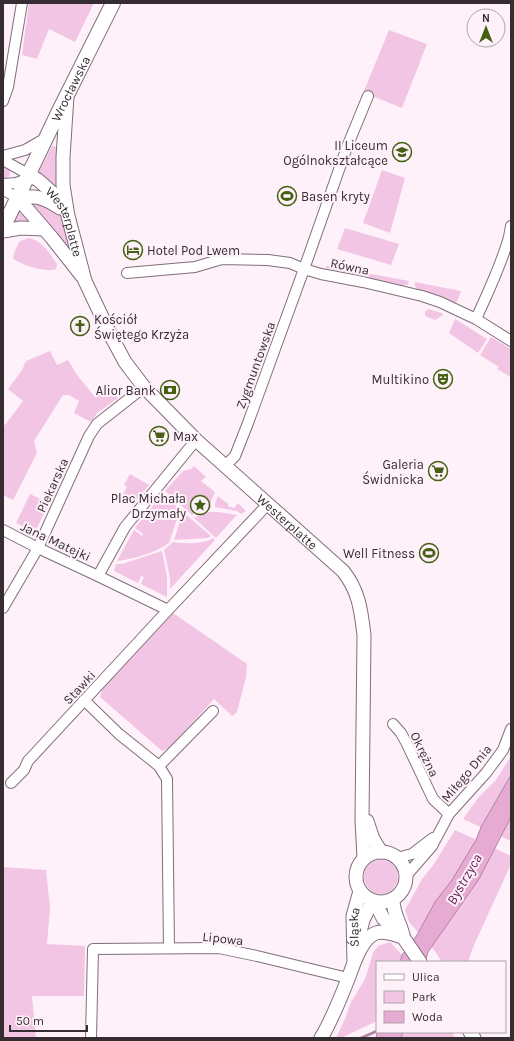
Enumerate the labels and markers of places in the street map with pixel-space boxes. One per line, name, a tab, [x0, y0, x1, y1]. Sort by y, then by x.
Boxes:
place label: II Liceum Ogólnokształcące	[283, 138, 388, 168]
school or university icon: II Liceum Ogólnokształcące	[391, 141, 413, 163]
sports icon: Basen kryty	[276, 185, 298, 207]
place label: Basen kryty	[301, 189, 370, 204]
hotel icon: Hotel Pod Lwem	[122, 239, 144, 261]
place label: Hotel Pod Lwem	[147, 243, 240, 258]
place label: Kościół Świętego Krzyża	[94, 312, 189, 342]
church icon: Kościół Świętego Krzyża	[69, 315, 91, 337]
theatre icon: Multikino	[432, 368, 454, 390]
place label: Multikino	[372, 372, 429, 387]
bank icon: Alior Bank	[159, 379, 181, 401]
place label: Alior Bank	[96, 383, 156, 398]
supermarket icon: Max	[148, 425, 170, 447]
place label: Max	[173, 429, 198, 444]
place label: Galeria Świdnicka	[362, 457, 424, 487]
supermarket icon: Galeria Świdnicka	[427, 460, 449, 482]
place label: Plac Michała Drzymały	[111, 491, 186, 521]
place icon: Plac Michała Drzymały	[189, 494, 211, 516]
sports icon: Well Fitness	[418, 542, 440, 564]
place label: Well Fitness	[343, 546, 415, 561]

